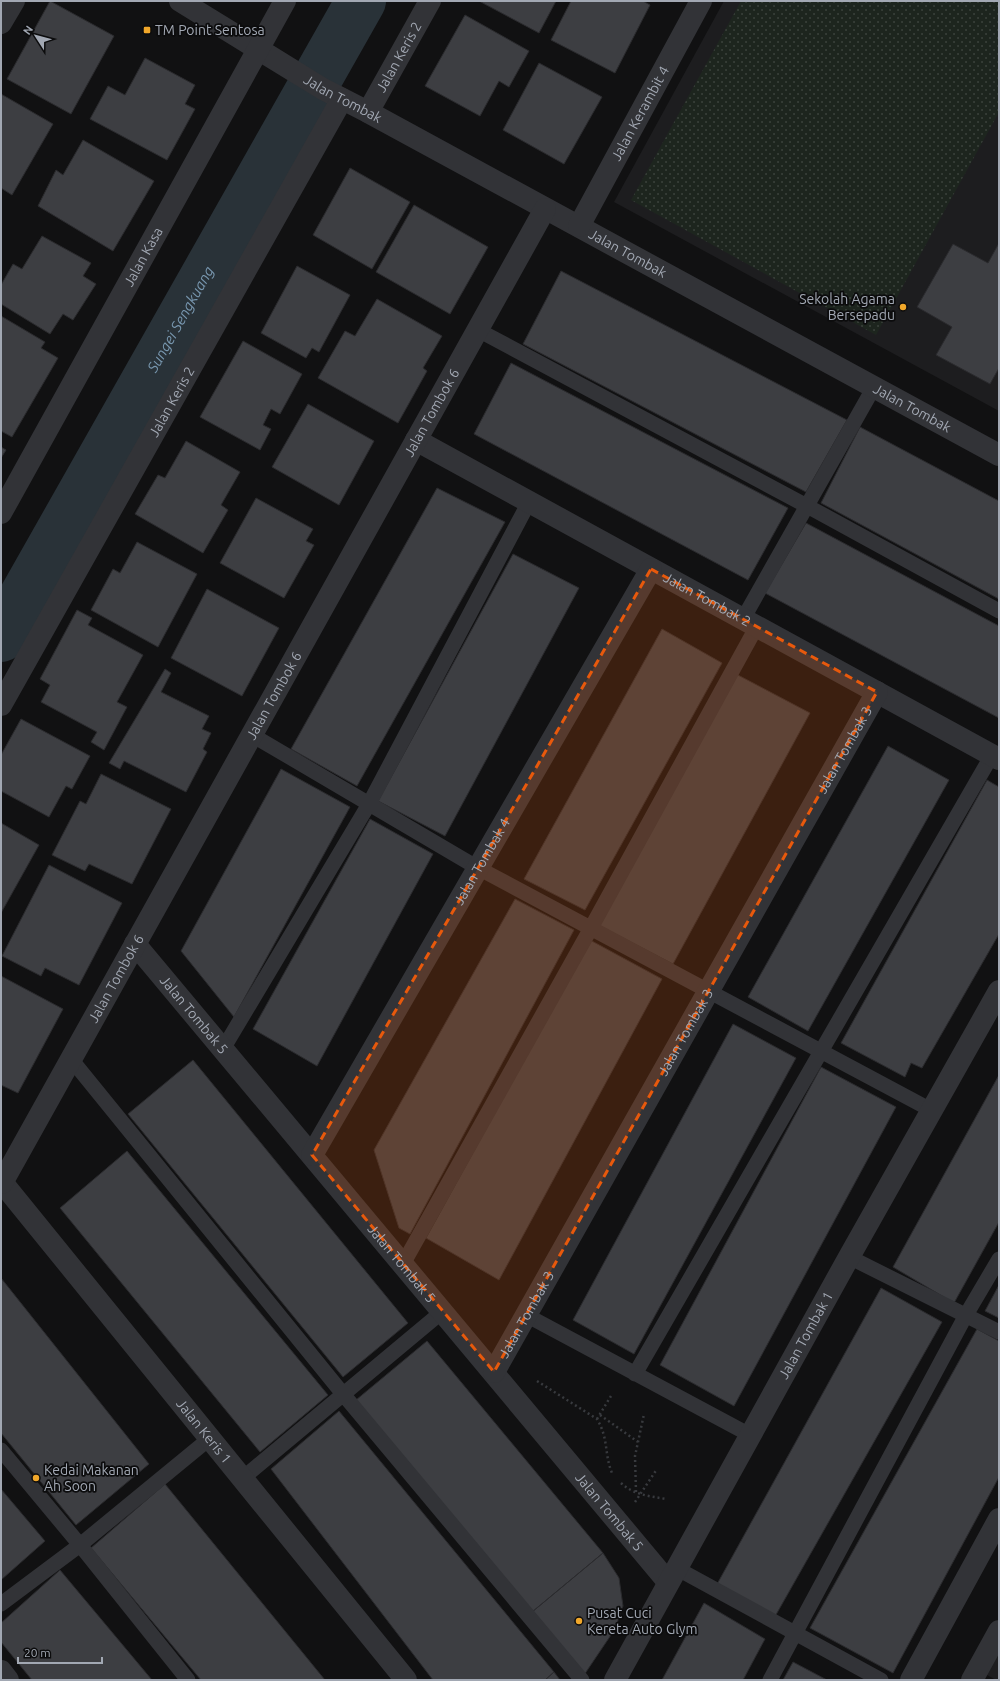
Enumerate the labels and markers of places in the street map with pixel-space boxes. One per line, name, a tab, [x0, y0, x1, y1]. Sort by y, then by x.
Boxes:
place label: TM Point Sentosa	[155, 22, 265, 38]
marker: TM Point Sentosa	[142, 25, 152, 35]
place label: Sekolah Agama Bersepadu	[799, 291, 895, 323]
marker: Sekolah Agama Bersepadu	[898, 302, 908, 312]
place label: Kedai Makanan Ah Soon	[44, 1462, 139, 1494]
marker: Kedai Makanan Ah Soon	[31, 1473, 41, 1483]
place label: Pusat Cuci Kereta Auto Glym	[587, 1605, 698, 1637]
marker: Pusat Cuci Kereta Auto Glym	[574, 1616, 584, 1626]

